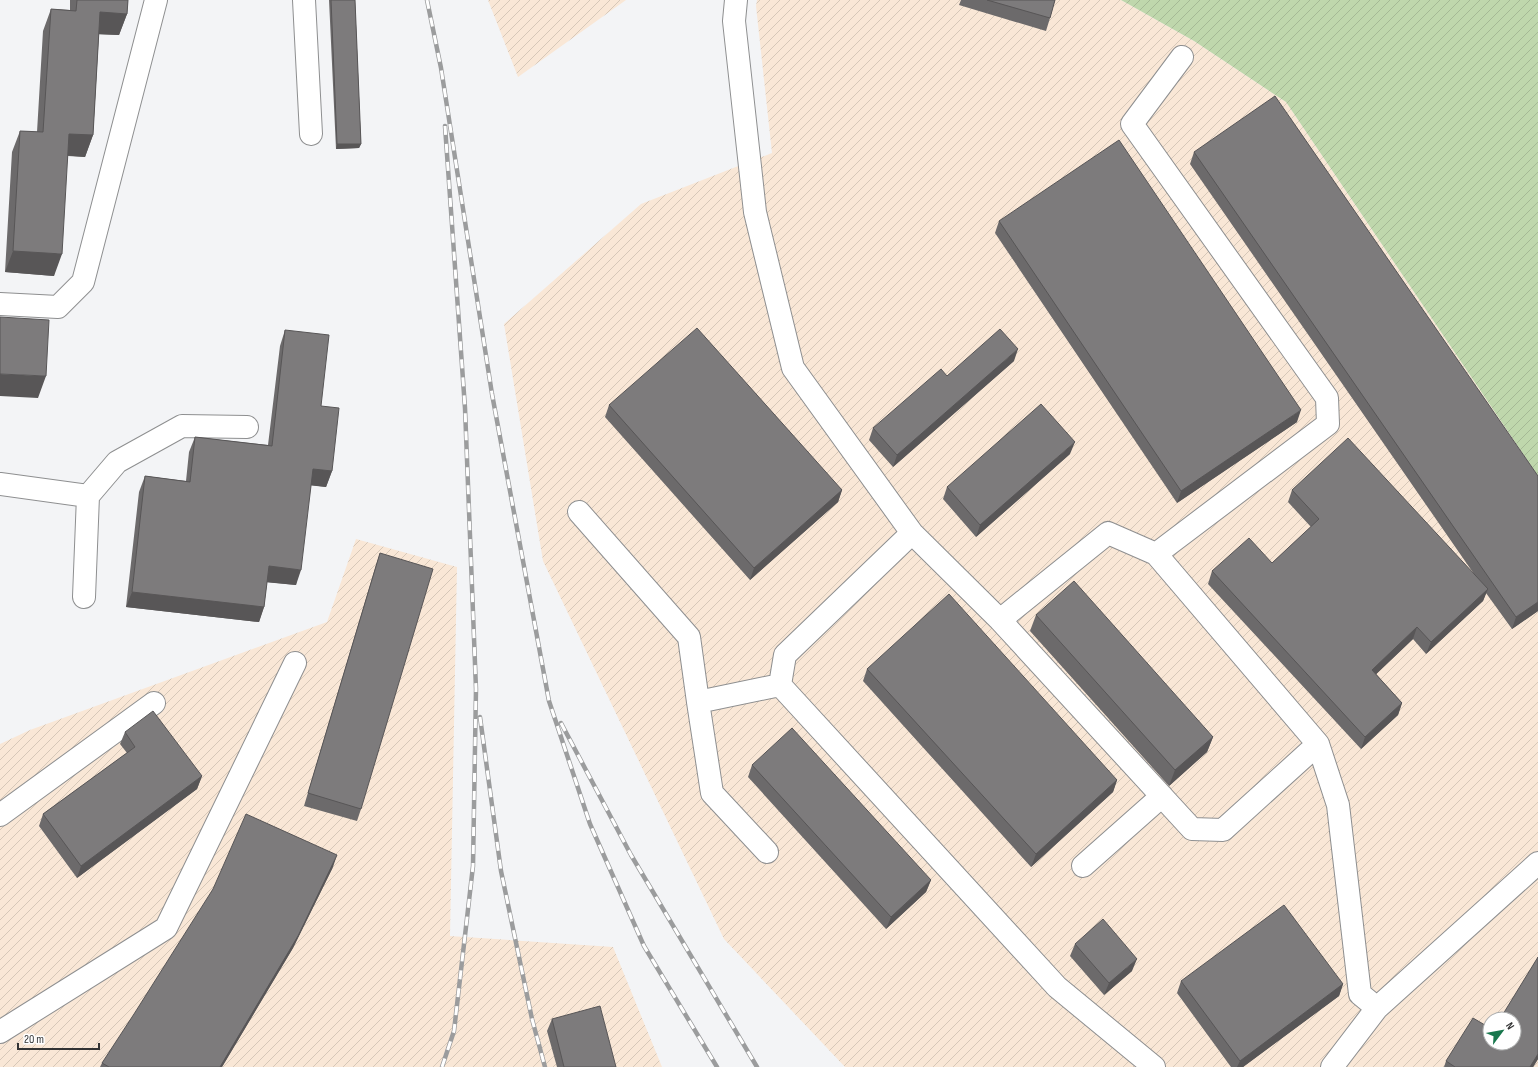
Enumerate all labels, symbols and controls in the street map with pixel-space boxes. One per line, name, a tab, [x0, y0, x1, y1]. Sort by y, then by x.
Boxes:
north arrow	[1482, 1011, 1522, 1051]
text: N	[1503, 1020, 1517, 1032]
scale bar	[18, 1025, 99, 1051]
text: 20 m	[24, 1032, 44, 1047]

